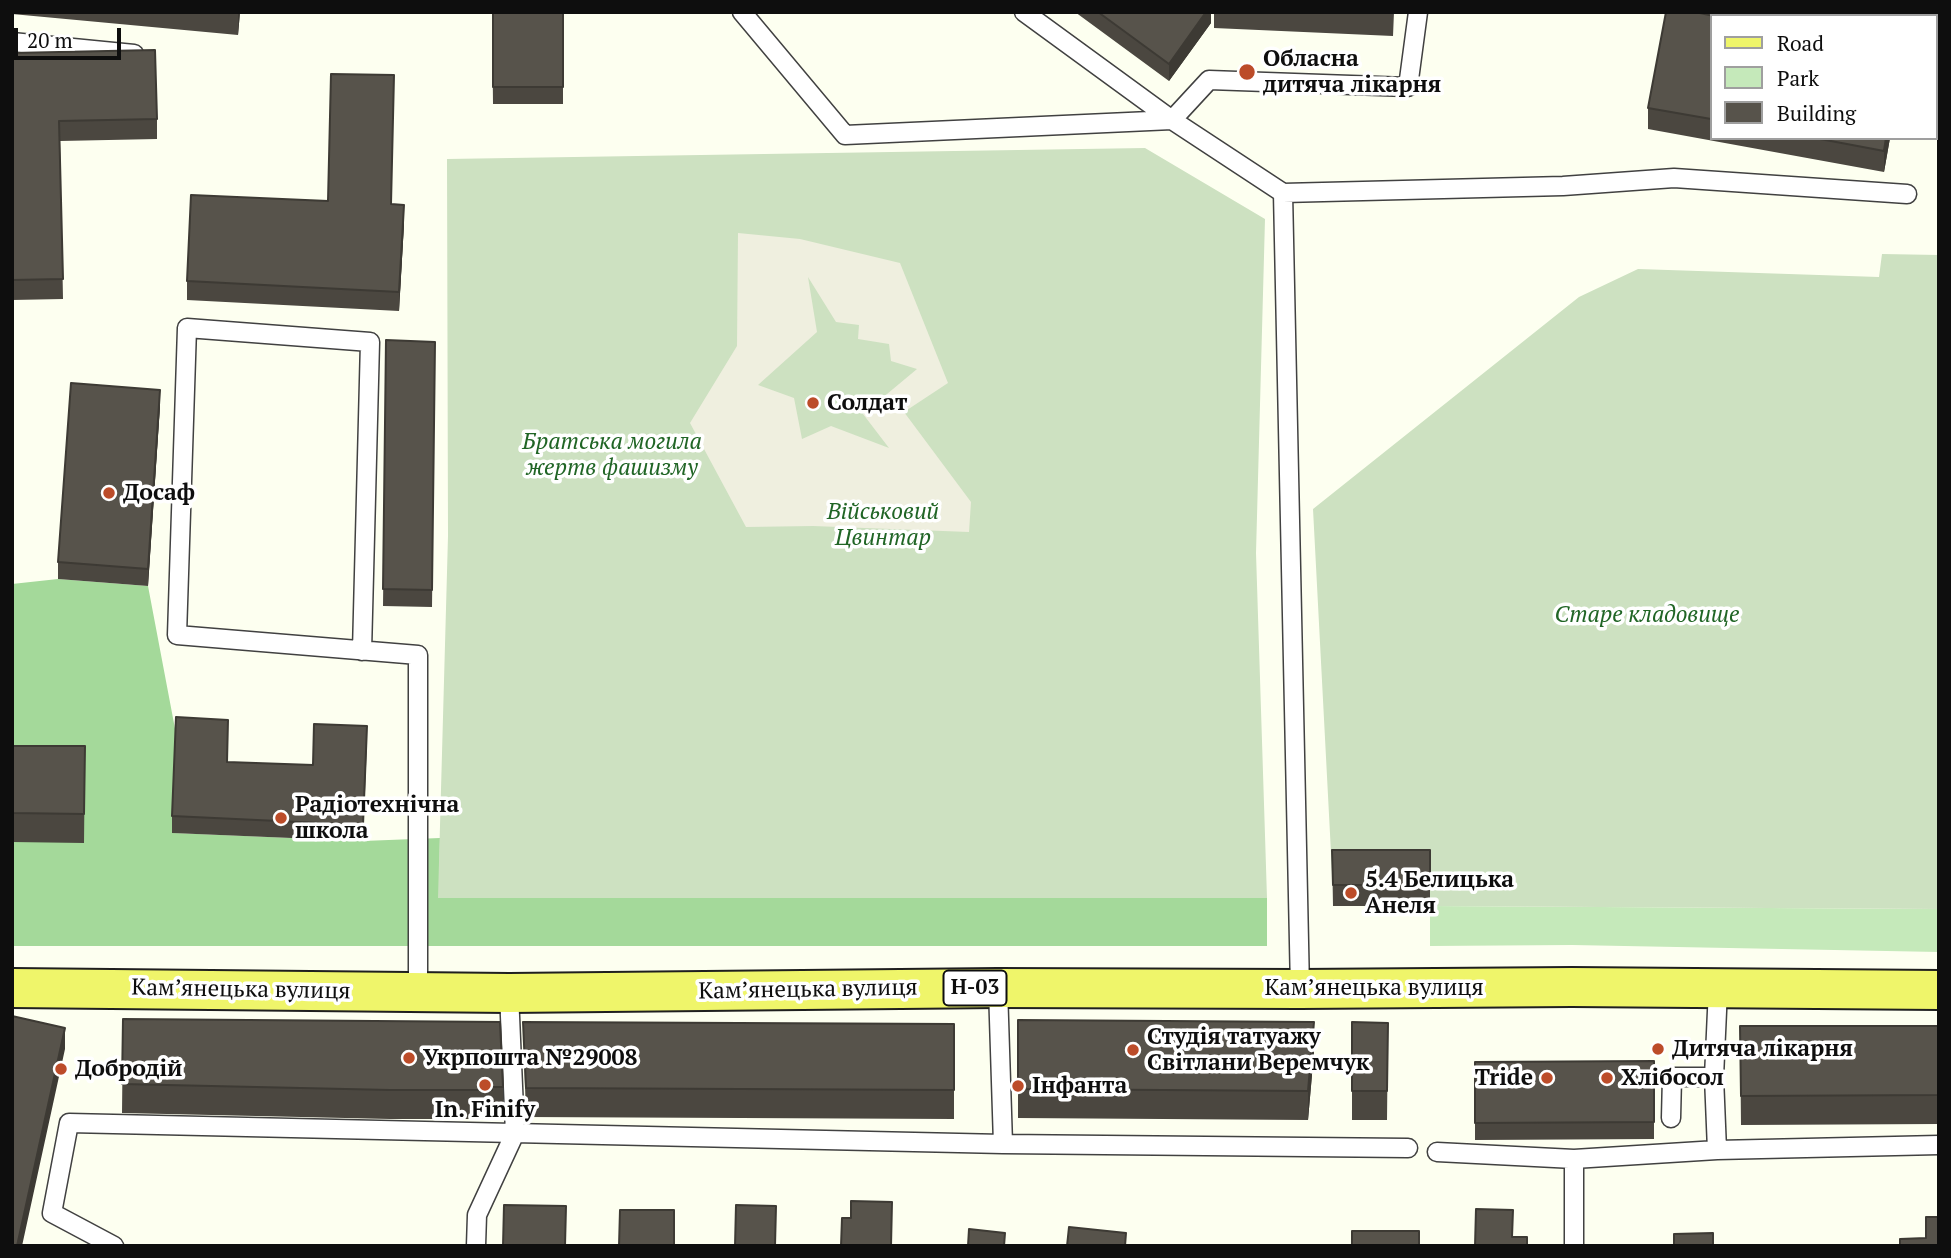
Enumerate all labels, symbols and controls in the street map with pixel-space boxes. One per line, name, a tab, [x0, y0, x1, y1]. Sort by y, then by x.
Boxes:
scale bar	[18, 14, 124, 58]
legend	[1710, 14, 1937, 140]
text: 20 m	[27, 26, 73, 54]
text: Road	[1777, 29, 1824, 57]
place label: Обласна дитяча лікарня	[1263, 45, 1441, 99]
marker: Обласна дитяча лікарня	[1237, 62, 1257, 82]
text: Park	[1777, 64, 1819, 92]
text: Building	[1777, 99, 1856, 127]
place label: Солдат	[827, 389, 907, 417]
marker: Солдат	[805, 395, 821, 411]
park label: Братська могила жертв фашизму	[522, 428, 702, 482]
place label: Досаф	[123, 479, 195, 507]
marker: Досаф	[101, 485, 117, 501]
park label: Військовий Цвинтар	[827, 498, 939, 552]
park label: Старе кладовище	[1555, 601, 1739, 629]
place label: Радіотехнічна школа	[295, 791, 459, 845]
marker: Радіотехнічна школа	[273, 810, 289, 826]
place label: 5.4 Белицька Анеля	[1365, 866, 1514, 920]
marker: 5.4 Белицька Анеля	[1343, 885, 1359, 901]
road number: Н-03	[944, 970, 1006, 1006]
street label: Камʼянецька вулиця	[131, 974, 351, 1006]
street label: Камʼянецька вулиця	[698, 974, 918, 1006]
street label: Камʼянецька вулиця	[1264, 974, 1484, 1002]
place label: Студія татуажу Світлани Веремчук	[1147, 1023, 1370, 1077]
place label: Дитяча лікарня	[1672, 1035, 1853, 1063]
marker: Дитяча лікарня	[1650, 1041, 1666, 1057]
marker: Студія татуажу Світлани Веремчук	[1125, 1042, 1141, 1058]
place label: Укрпошта №29008	[423, 1044, 637, 1072]
marker: Укрпошта №29008	[401, 1050, 417, 1066]
place label: Добродій	[75, 1055, 182, 1083]
marker: Добродій	[53, 1061, 69, 1077]
place label: Tride	[1475, 1064, 1533, 1092]
place label: Хлібосол	[1621, 1064, 1724, 1092]
marker: Tride	[1539, 1070, 1555, 1086]
marker: Хлібосол	[1599, 1070, 1615, 1086]
place label: Інфанта	[1032, 1072, 1127, 1100]
marker: In. Finify	[477, 1077, 493, 1093]
marker: Інфанта	[1010, 1078, 1026, 1094]
place label: In. Finify	[435, 1096, 535, 1124]

